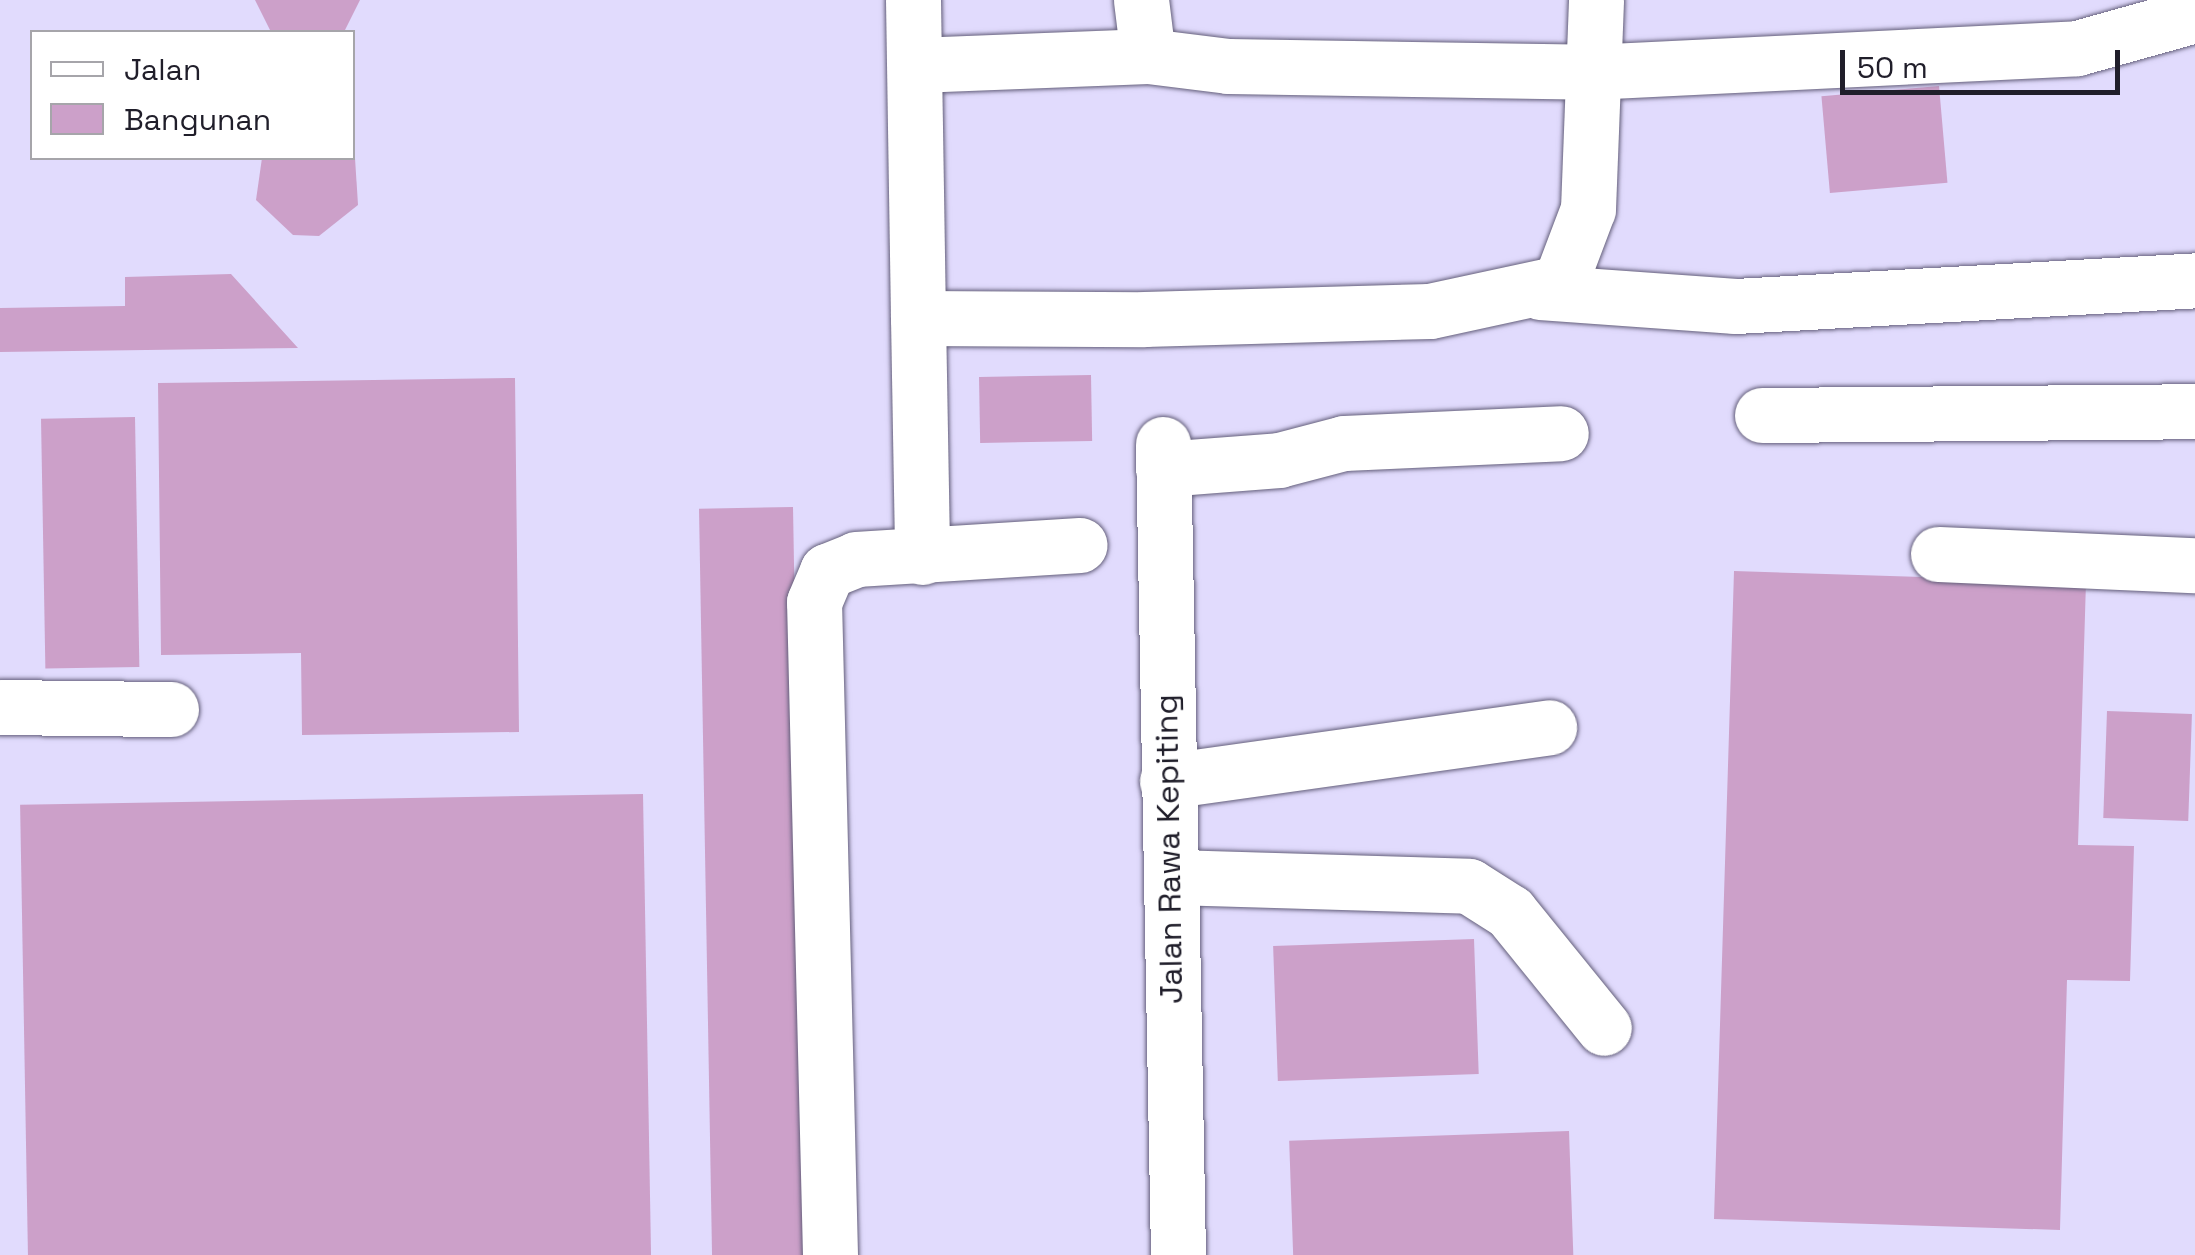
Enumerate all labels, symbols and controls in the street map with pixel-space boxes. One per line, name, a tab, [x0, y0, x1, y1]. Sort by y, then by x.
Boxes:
legend	[30, 30, 355, 160]
scale bar	[1845, 30, 2125, 92]
text: 50 m	[1857, 48, 1928, 87]
text: Jalan	[124, 50, 201, 89]
text: Bangunan	[124, 100, 271, 139]
street label: Jalan Rawa Kepiting	[1147, 694, 1191, 1004]

